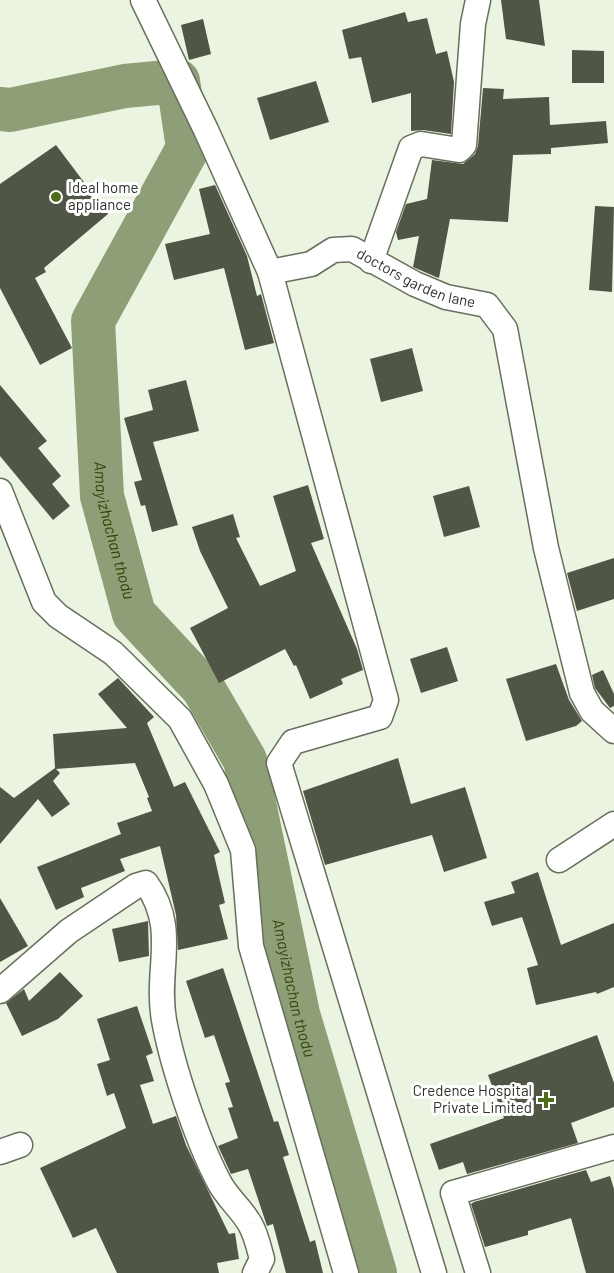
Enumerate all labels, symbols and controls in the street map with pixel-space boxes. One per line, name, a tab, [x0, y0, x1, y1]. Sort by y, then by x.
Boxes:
place label: Ideal home appliance	[68, 178, 139, 213]
marker: Ideal home appliance	[49, 190, 63, 204]
street label: doctors garden lane	[354, 243, 477, 311]
water label: Amayizhachan thodu	[91, 461, 140, 601]
water label: Amayizhachan thodu	[269, 917, 320, 1059]
place label: Credence Hospital Private Limited	[413, 1081, 532, 1116]
marker: Credence Hospital Private Limited	[537, 1091, 555, 1109]

